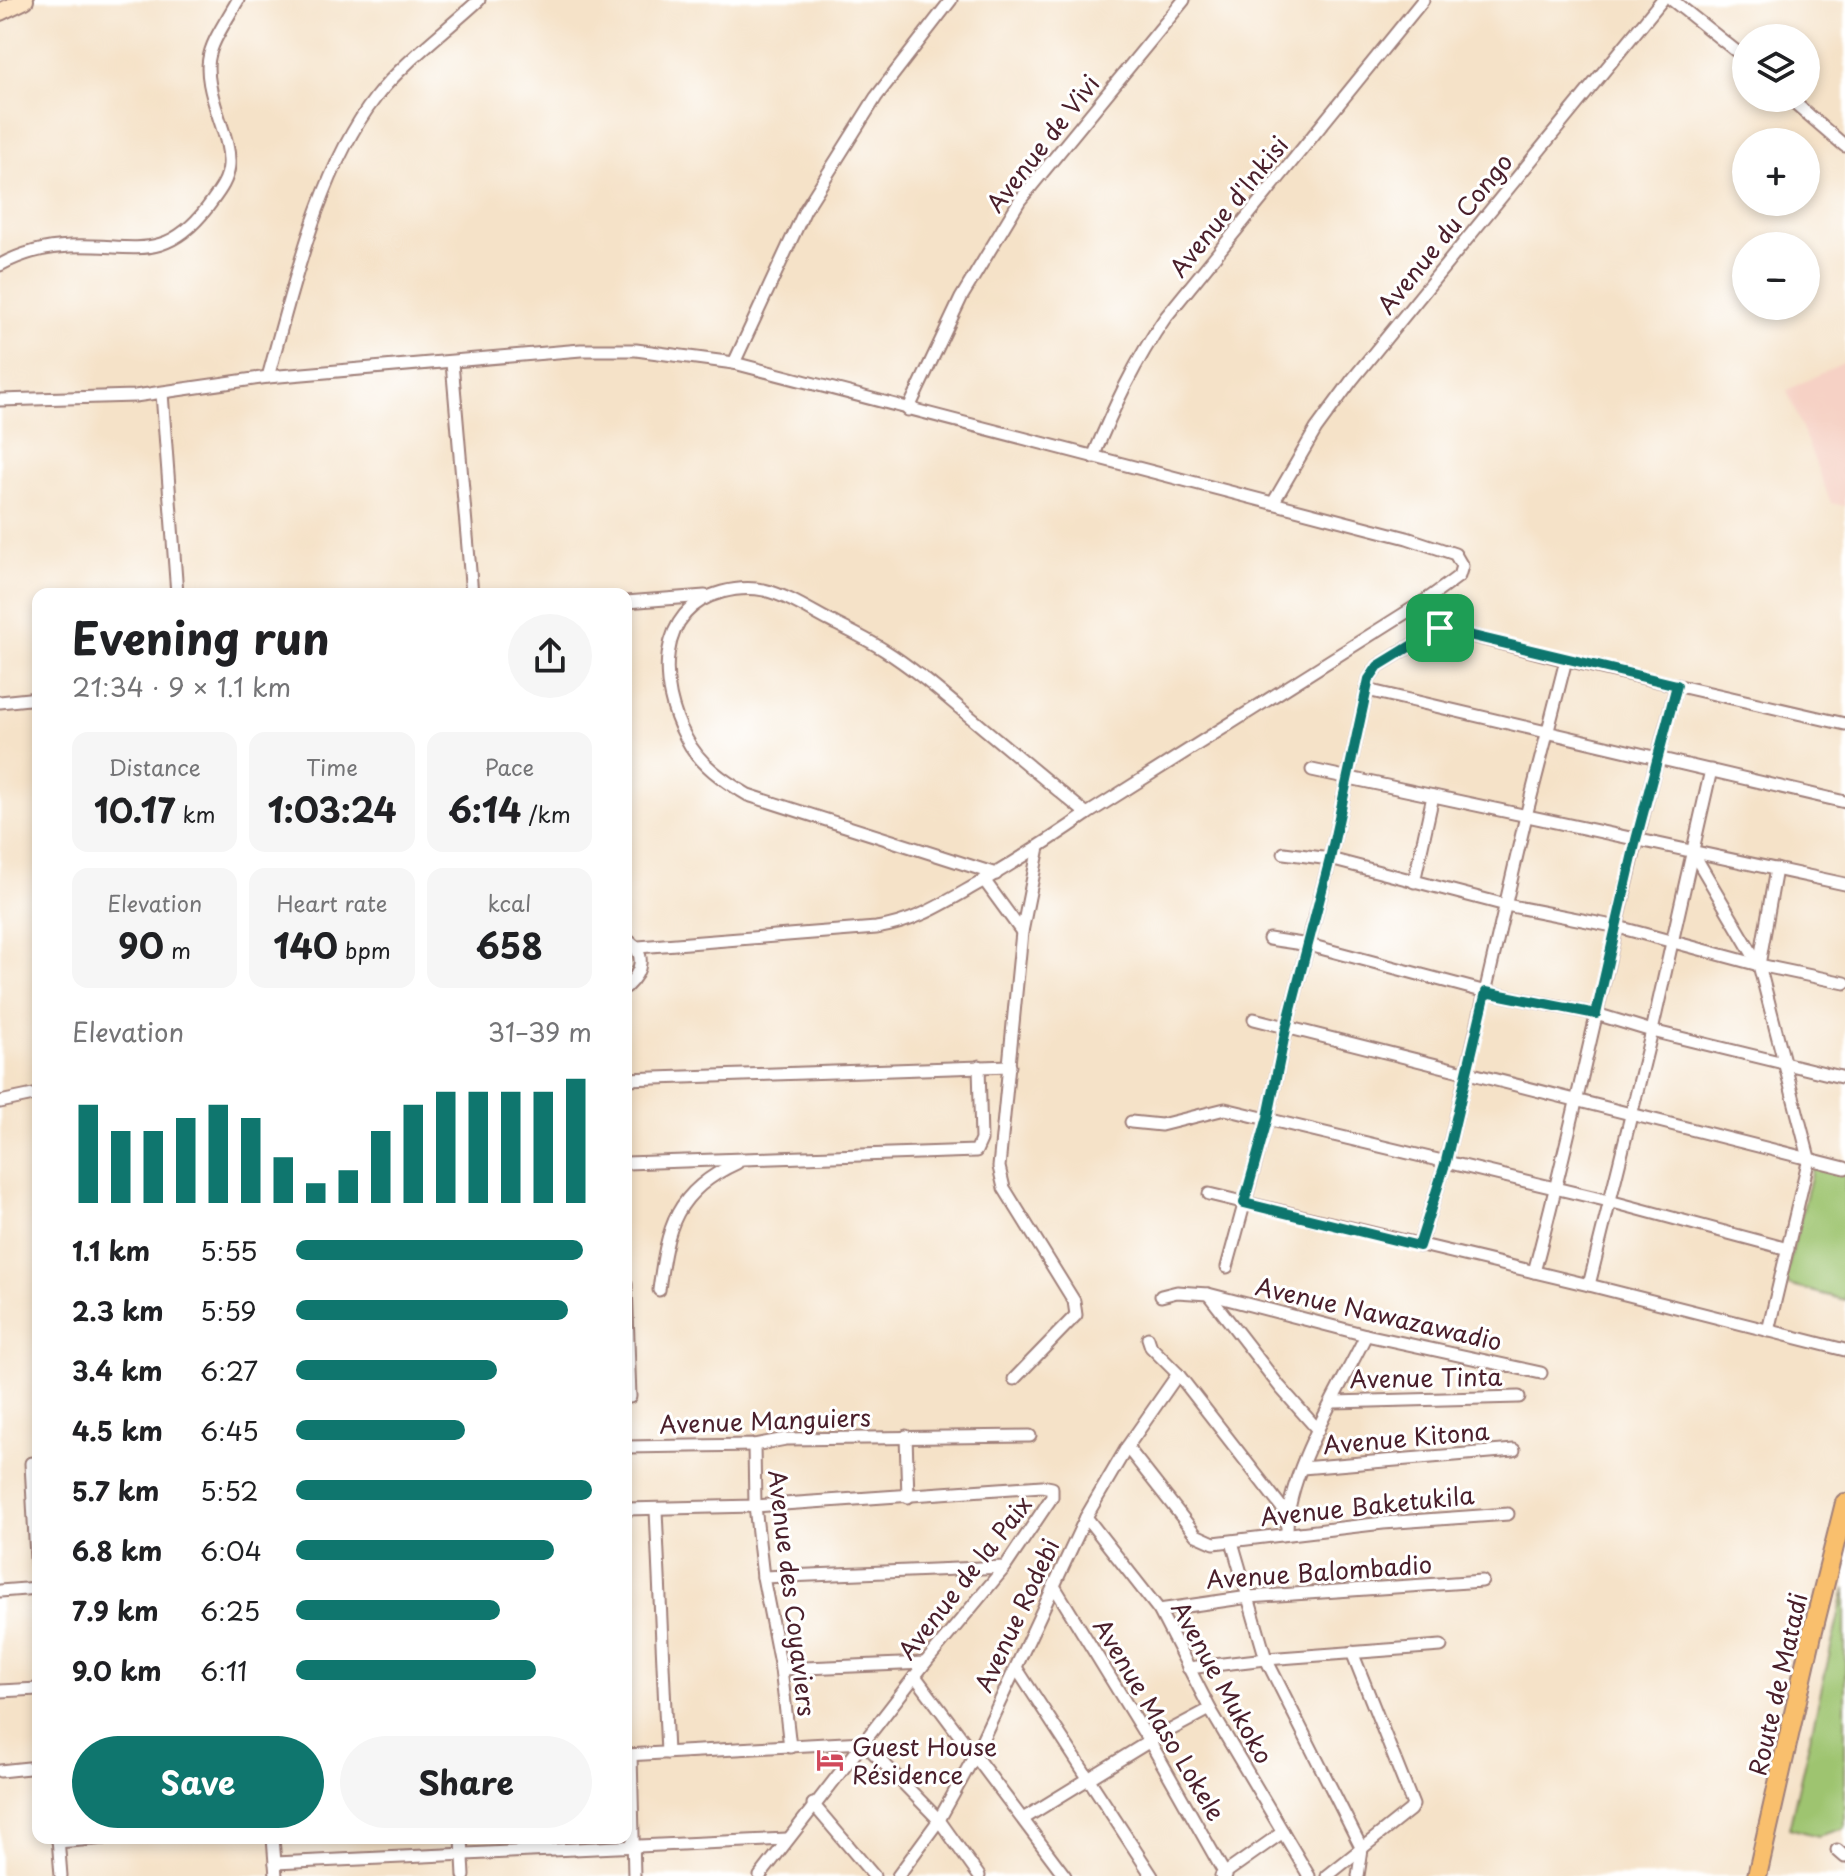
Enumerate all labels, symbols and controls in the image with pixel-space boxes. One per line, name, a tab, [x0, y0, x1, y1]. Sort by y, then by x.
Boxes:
map controls	[1732, 24, 1820, 320]
button: layers	[1732, 24, 1820, 112]
street label: Avenue de Vivi	[977, 67, 1107, 219]
street label: Avenue d'Inkisi	[1160, 128, 1296, 284]
button: +	[1732, 128, 1820, 216]
street label: Avenue du Congo	[1368, 145, 1520, 321]
button: −	[1732, 232, 1820, 320]
pin	[1406, 594, 1474, 662]
text: Evening run	[72, 604, 330, 670]
icon: arrive	[1418, 606, 1462, 650]
button: share	[508, 614, 592, 698]
text: 21:34 · 9 × 1.1 km	[72, 667, 291, 706]
text: Distance	[109, 750, 201, 783]
text: Time	[306, 750, 358, 783]
text: Pace	[484, 750, 534, 783]
text: 10.17	[94, 783, 175, 835]
text: 1:03:24	[267, 783, 397, 835]
text: 6:14	[448, 783, 521, 835]
text: km	[175, 797, 216, 830]
text: /km	[521, 797, 571, 830]
text: Elevation	[107, 886, 202, 919]
text: Heart rate	[276, 886, 388, 919]
text: kcal	[487, 886, 531, 919]
text: 90	[118, 919, 164, 971]
text: 140	[273, 919, 338, 971]
text: 658	[476, 919, 543, 971]
text: m	[164, 933, 191, 966]
text: bpm	[338, 933, 391, 966]
text: Elevation	[72, 1012, 184, 1051]
text: 31–39 m	[488, 1012, 592, 1051]
text: 1.1 km	[72, 1231, 150, 1270]
text: 5:55	[200, 1231, 258, 1270]
street label: Avenue Nawazawadio	[1252, 1267, 1506, 1359]
text: 2.3 km	[72, 1291, 164, 1330]
text: 5:59	[200, 1291, 257, 1330]
text: 3.4 km	[72, 1351, 163, 1390]
text: 6:27	[200, 1351, 258, 1390]
street label: Avenue Tinta	[1349, 1358, 1503, 1396]
street label: Avenue Manguiers	[659, 1398, 871, 1442]
text: 4.5 km	[72, 1411, 163, 1450]
text: 6:45	[200, 1411, 259, 1450]
street label: Avenue Kitona	[1321, 1412, 1491, 1462]
street label: Avenue des Coyaviers	[760, 1468, 826, 1718]
text: 5.7 km	[72, 1471, 159, 1510]
text: 5:52	[200, 1471, 258, 1510]
street label: Avenue Baketukila	[1258, 1476, 1476, 1534]
street label: Avenue de la Paix	[888, 1487, 1040, 1667]
text: 6.8 km	[72, 1531, 162, 1570]
text: 6:04	[200, 1531, 262, 1570]
street label: Avenue Rodebi	[965, 1532, 1067, 1698]
street label: Avenue Balombadio	[1205, 1545, 1433, 1597]
street label: Route de Matadi	[1738, 1589, 1816, 1779]
text: 7.9 km	[72, 1591, 159, 1630]
text: 6:25	[200, 1591, 260, 1630]
street label: Avenue Mukoko	[1163, 1594, 1283, 1770]
street label: Avenue Maso Lokele	[1085, 1611, 1235, 1827]
text: 9.0 km	[72, 1651, 161, 1690]
text: 6:11	[200, 1651, 247, 1690]
place label: Guest House Résidence	[852, 1728, 997, 1792]
button: Save	[72, 1736, 324, 1828]
button: Share	[340, 1736, 592, 1828]
hotel icon: Guest House Résidence	[815, 1745, 845, 1775]

